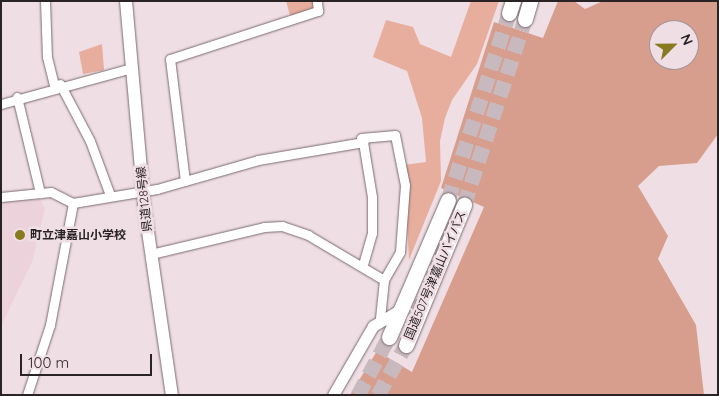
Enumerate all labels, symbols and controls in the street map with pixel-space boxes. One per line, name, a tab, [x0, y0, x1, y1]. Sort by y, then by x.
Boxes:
north arrow	[649, 20, 699, 70]
text: N	[677, 31, 697, 48]
street label: 県道128号線	[133, 166, 155, 232]
street label: 国道507号津嘉山バイパス	[401, 208, 469, 342]
place label: 町立津嘉山小学校	[30, 228, 126, 242]
marker: 町立津嘉山小学校	[14, 229, 26, 241]
scale bar	[22, 344, 155, 376]
text: 100 m	[28, 353, 69, 372]

